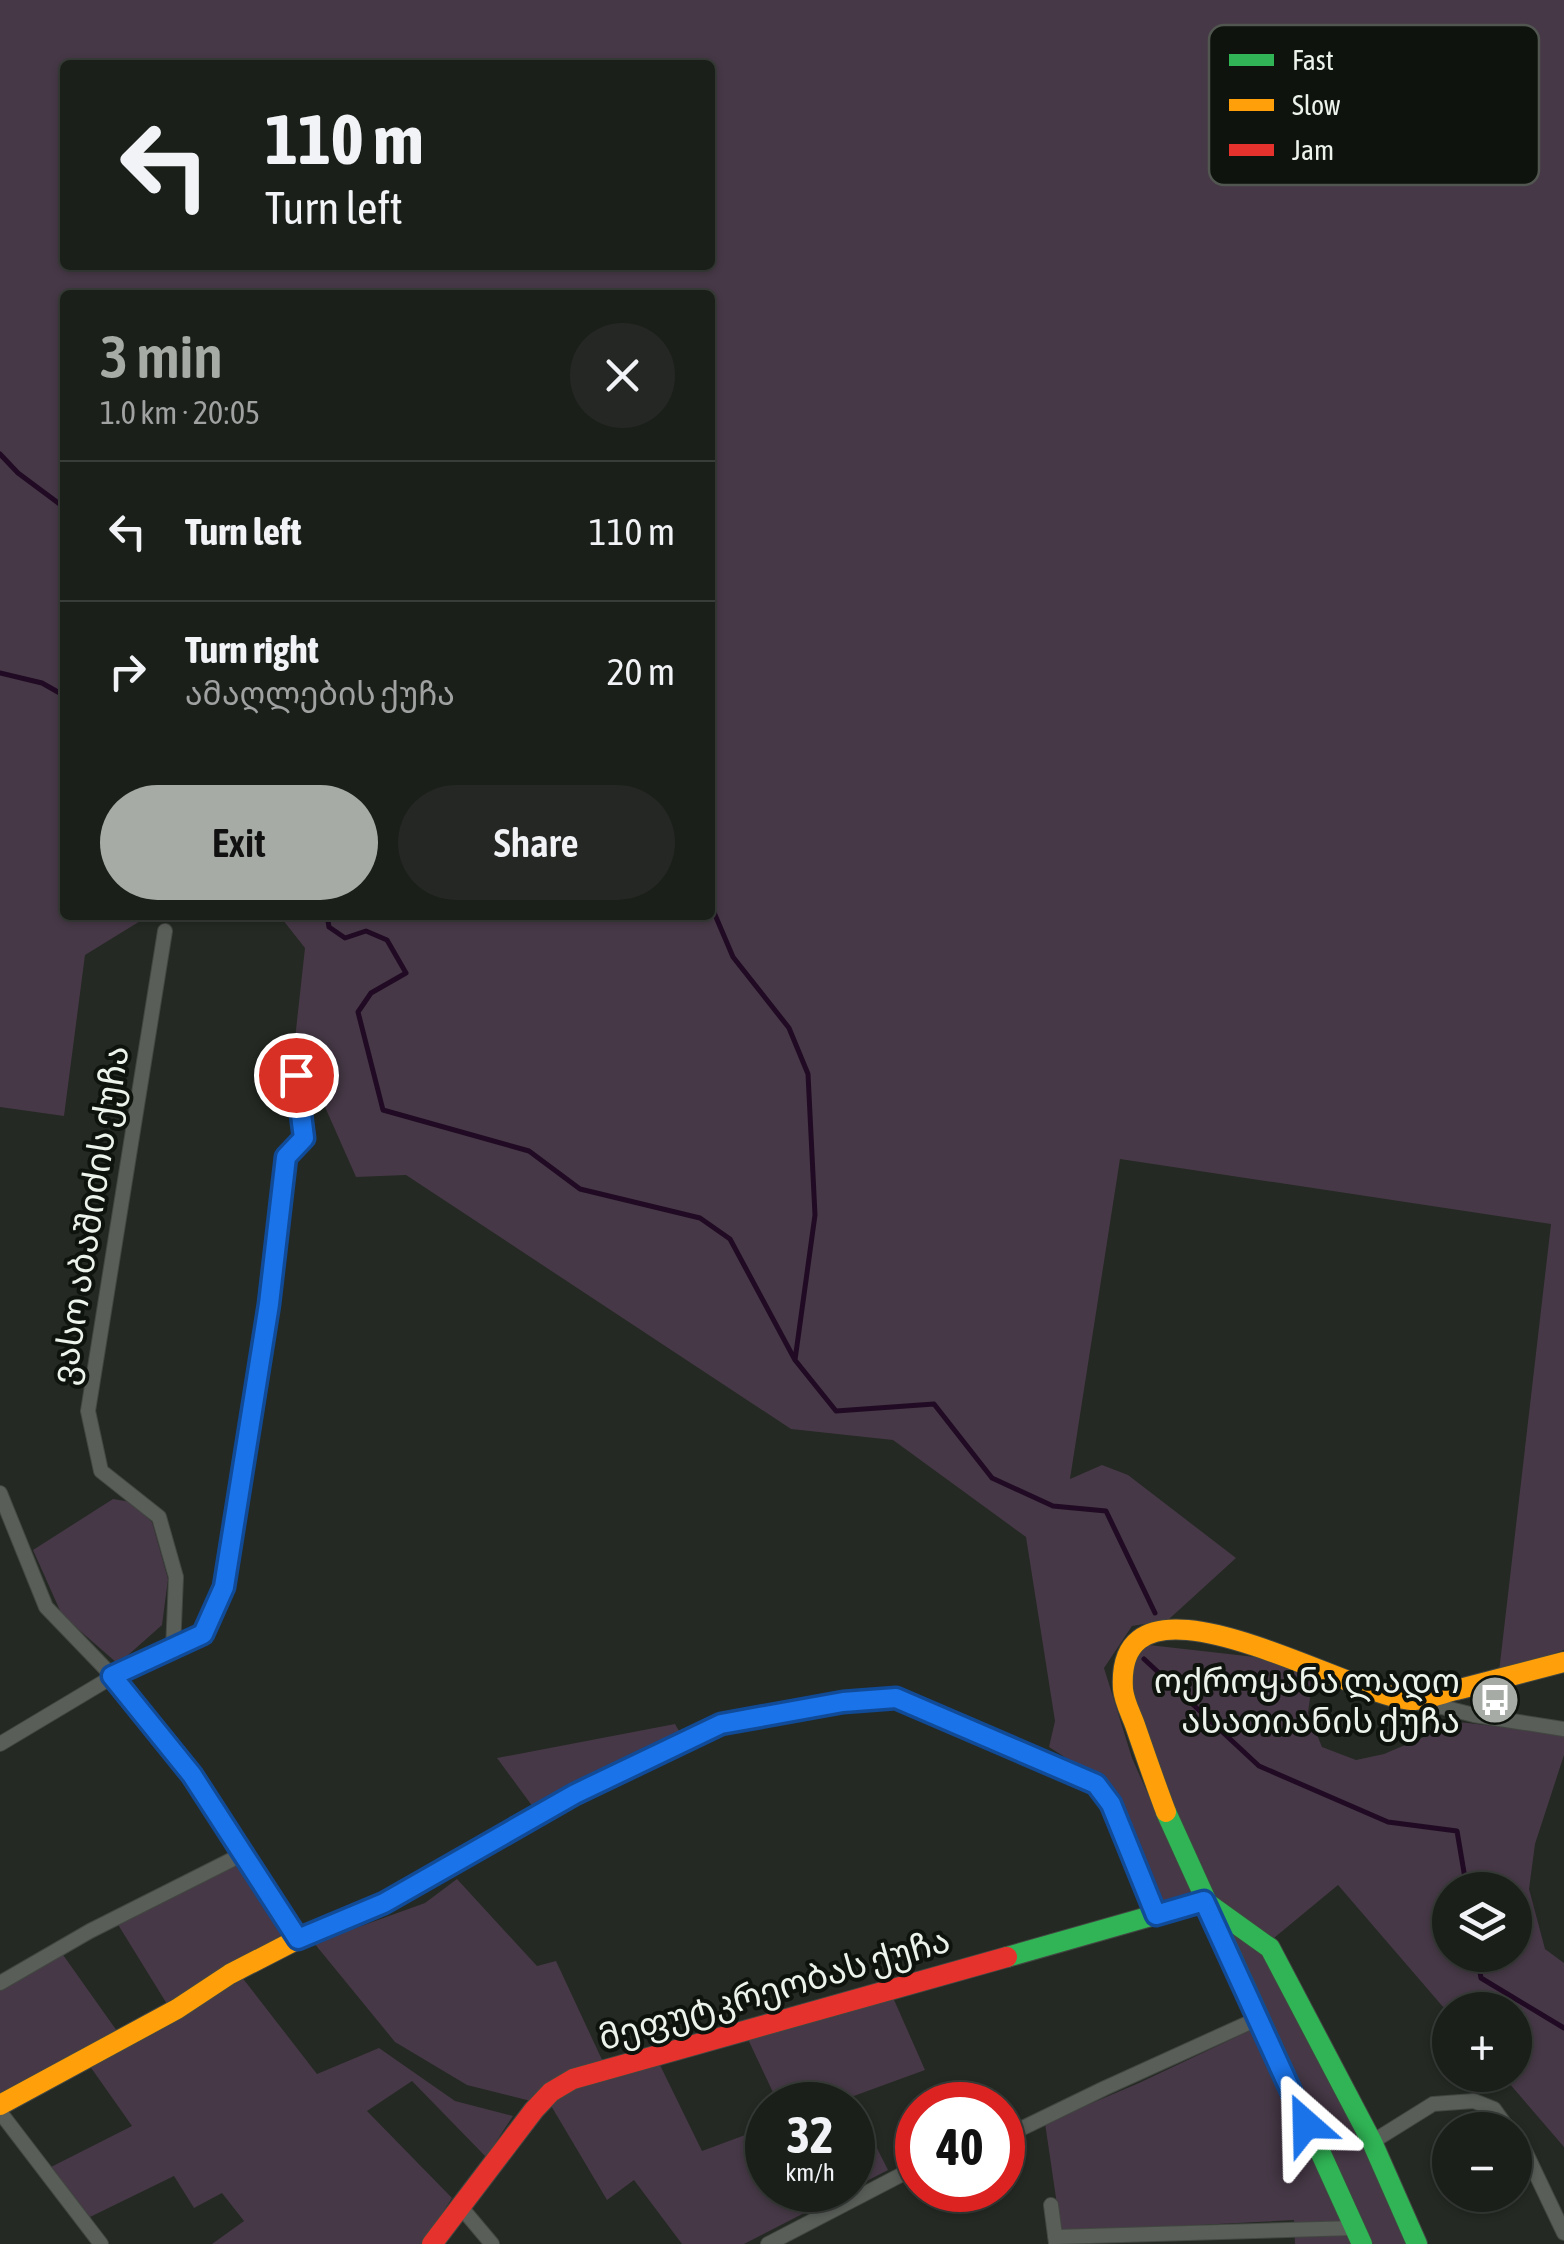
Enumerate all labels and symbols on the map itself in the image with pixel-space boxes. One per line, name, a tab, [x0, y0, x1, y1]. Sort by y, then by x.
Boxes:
legend	[1209, 25, 1539, 185]
text: Fast	[1292, 44, 1334, 76]
text: Slow	[1292, 89, 1341, 121]
text: Jam	[1292, 134, 1334, 166]
pin	[254, 1033, 339, 1118]
street label: ვასო აბაშიძის ქუჩა	[42, 1043, 138, 1388]
place label: ოქროყანა ლადო ასათიანის ქუჩა	[1154, 1660, 1460, 1742]
bus stop icon: ოქროყანა ლადო ასათიანის ქუჩა	[1469, 1674, 1521, 1726]
street label: მეფუტკრეობას ქუჩა	[594, 1919, 955, 2059]
position arrow	[1254, 2072, 1358, 2176]
speed limit sign: 40	[895, 2082, 1025, 2212]

